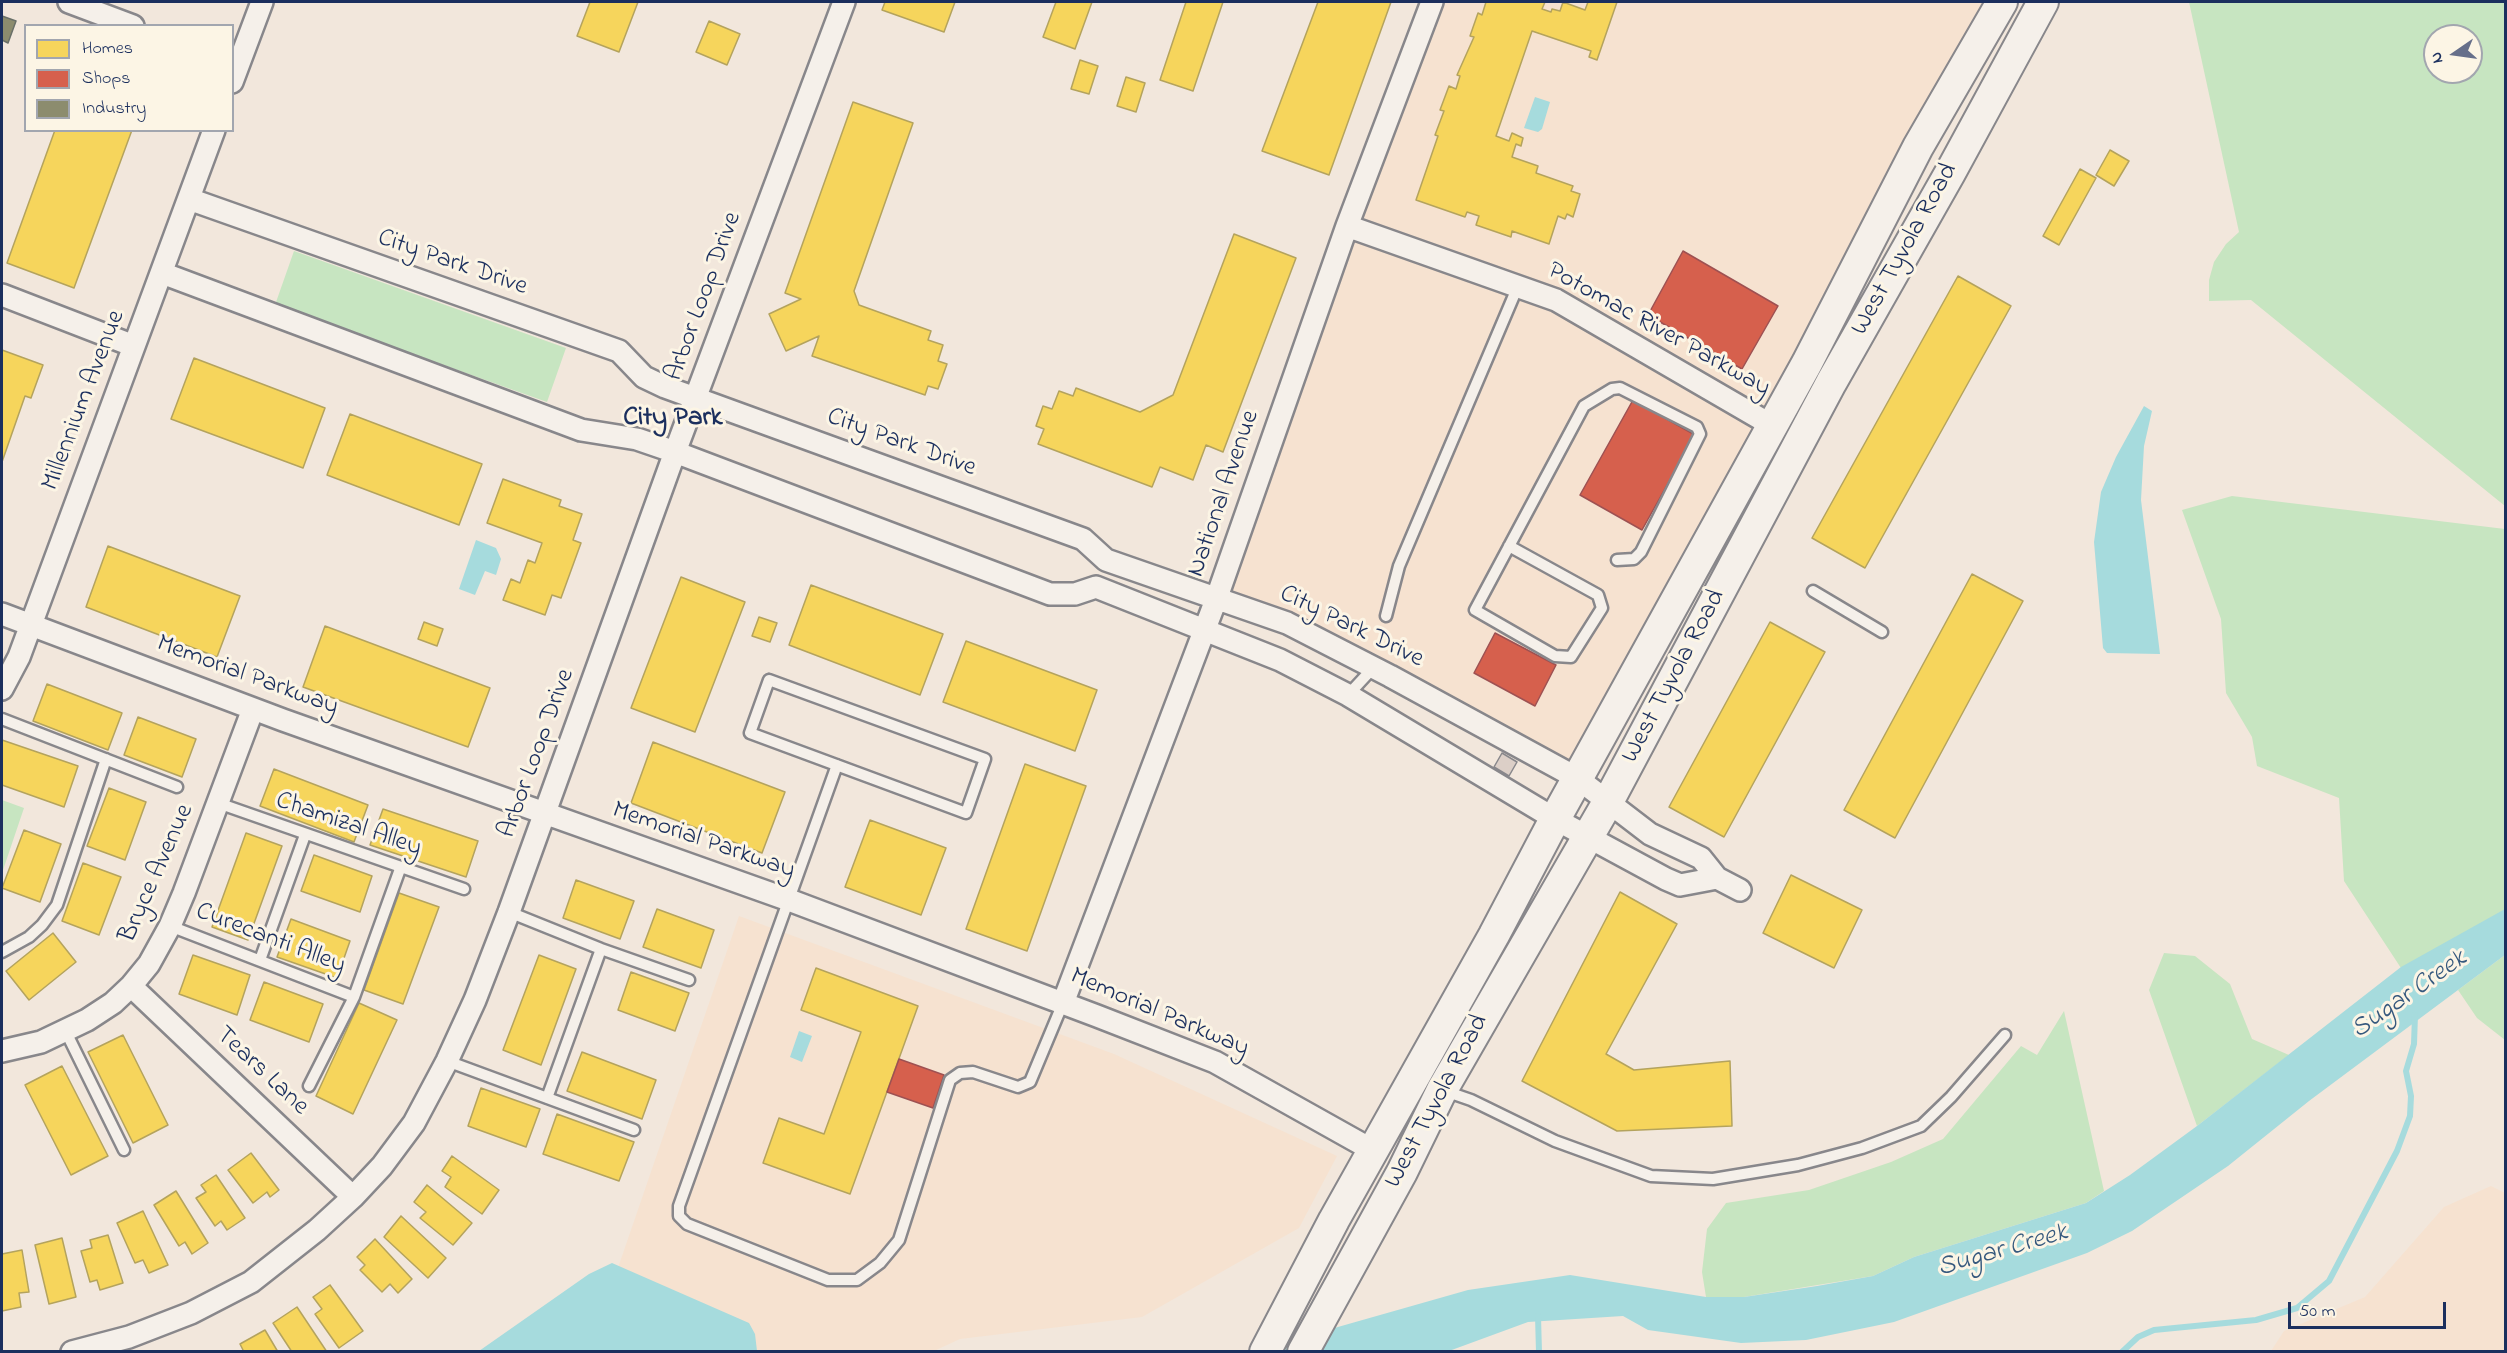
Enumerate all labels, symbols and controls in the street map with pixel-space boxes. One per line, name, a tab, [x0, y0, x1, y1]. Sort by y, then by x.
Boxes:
legend	[24, 24, 234, 132]
north arrow	[2423, 24, 2483, 84]
text: Homes	[82, 36, 133, 62]
text: N	[2425, 50, 2450, 66]
text: Shops	[82, 66, 130, 92]
text: Industry	[82, 96, 146, 122]
street label: West Tyvola Road	[1846, 159, 1966, 341]
street label: Arbor Loop Drive	[660, 208, 750, 386]
street label: City Park Drive	[373, 224, 531, 304]
street label: Potomac River Parkway	[1541, 257, 1775, 405]
street label: Millennium Avenue	[36, 307, 134, 495]
street label: City Park Drive	[822, 403, 980, 485]
district label: City Park	[623, 404, 723, 436]
street label: National Avenue	[1182, 407, 1268, 581]
street label: City Park Drive	[1274, 580, 1428, 676]
street label: West Tyvola Road	[1616, 585, 1734, 769]
street label: Memorial Parkway	[152, 630, 342, 724]
street label: Arbor Loop Drive	[493, 665, 583, 843]
street label: Chamizal Alley	[271, 786, 425, 866]
street label: Memorial Parkway	[607, 796, 799, 888]
street label: Bryce Avenue	[114, 800, 202, 948]
street label: Curecanti Alley	[191, 897, 349, 983]
water label: Sugar Creek	[2346, 944, 2474, 1048]
street label: Memorial Parkway	[1065, 962, 1253, 1066]
street label: West Tyvola Road	[1379, 1010, 1497, 1194]
street label: Tears Lane	[208, 1021, 314, 1123]
water label: Sugar Creek	[1934, 1218, 2072, 1286]
scale bar	[2291, 1290, 2448, 1328]
text: 50 m	[2299, 1299, 2336, 1325]

